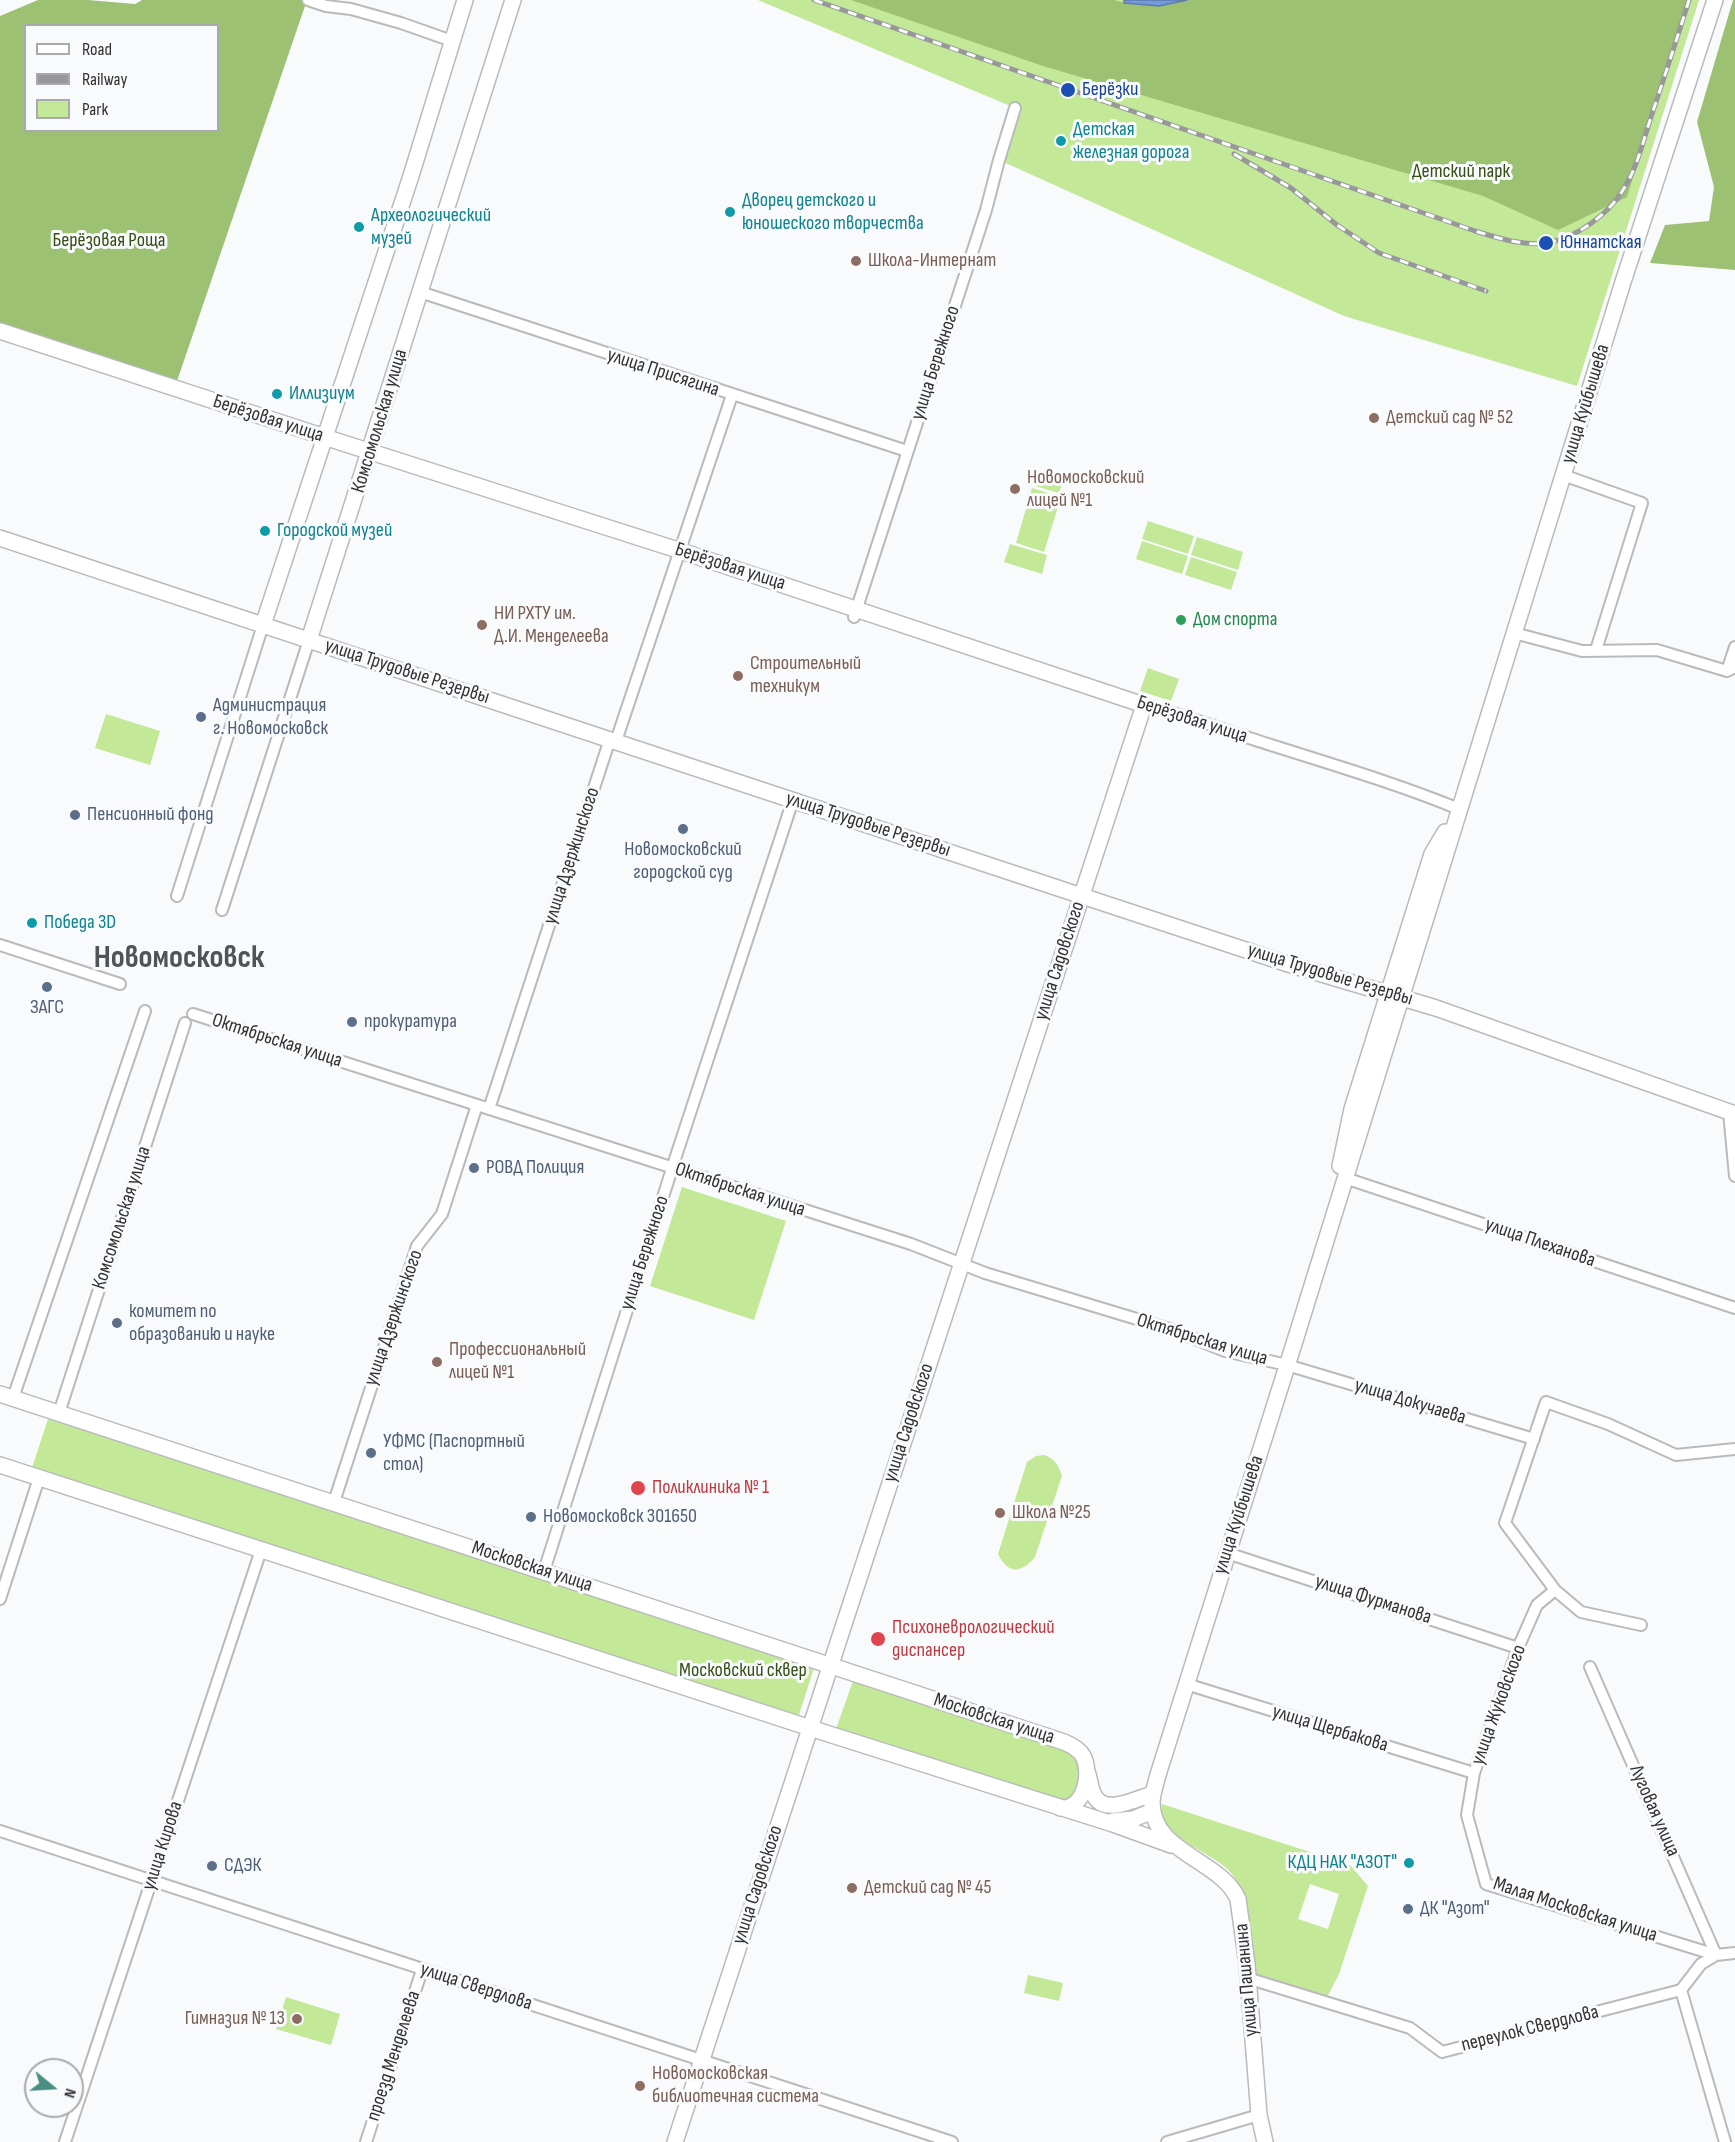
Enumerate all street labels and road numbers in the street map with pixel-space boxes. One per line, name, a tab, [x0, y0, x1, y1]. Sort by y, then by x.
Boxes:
street label: улица Бережного	[906, 303, 966, 423]
street label: улица Куйбышева	[1556, 341, 1616, 467]
street label: улица Присягина	[604, 344, 722, 402]
street label: Комсомольская улица	[347, 346, 413, 496]
street label: Берёзовая улица	[210, 390, 326, 448]
street label: Берёзовая улица	[672, 538, 788, 596]
street label: улица Трудовые Резервы	[322, 634, 492, 710]
street label: Берёзовая улица	[1134, 691, 1250, 749]
street label: улица Дзержинского	[539, 785, 605, 927]
street label: улица Трудовые Резервы	[783, 787, 953, 863]
street label: улица Садовского	[1030, 899, 1090, 1023]
street label: улица Трудовые Резервы	[1244, 938, 1416, 1012]
street label: Октябрьская улица	[209, 1009, 345, 1073]
street label: Комсомольская улица	[88, 1143, 156, 1293]
street label: Октябрьская улица	[672, 1158, 808, 1222]
street label: улица Бережного	[615, 1193, 675, 1313]
street label: улица Плеханова	[1482, 1213, 1598, 1273]
street label: улица Дзержинского	[360, 1247, 428, 1389]
street label: Октябрьская улица	[1134, 1309, 1270, 1371]
street label: улица Садовского	[879, 1361, 939, 1485]
street label: улица Докучаева	[1351, 1374, 1469, 1430]
street label: улица Куйбышева	[1209, 1453, 1269, 1577]
street label: Московская улица	[469, 1536, 595, 1598]
street label: улица Фурманова	[1312, 1570, 1434, 1630]
street label: улица Жуковского	[1466, 1642, 1532, 1768]
street label: Московская улица	[931, 1688, 1057, 1750]
street label: улица Щербакова	[1269, 1700, 1391, 1758]
street label: Луговая улица	[1623, 1762, 1685, 1860]
street label: улица Кирова	[137, 1798, 189, 1894]
street label: улица Садовского	[728, 1823, 788, 1947]
street label: Малая Московская улица	[1490, 1872, 1660, 1948]
street label: улица Пашанина	[1230, 1923, 1264, 2037]
street label: улица Свердлова	[417, 1958, 535, 2016]
street label: проезд Менделеева	[362, 1988, 426, 2124]
street label: переулок Свердлова	[1459, 2000, 1601, 2058]

